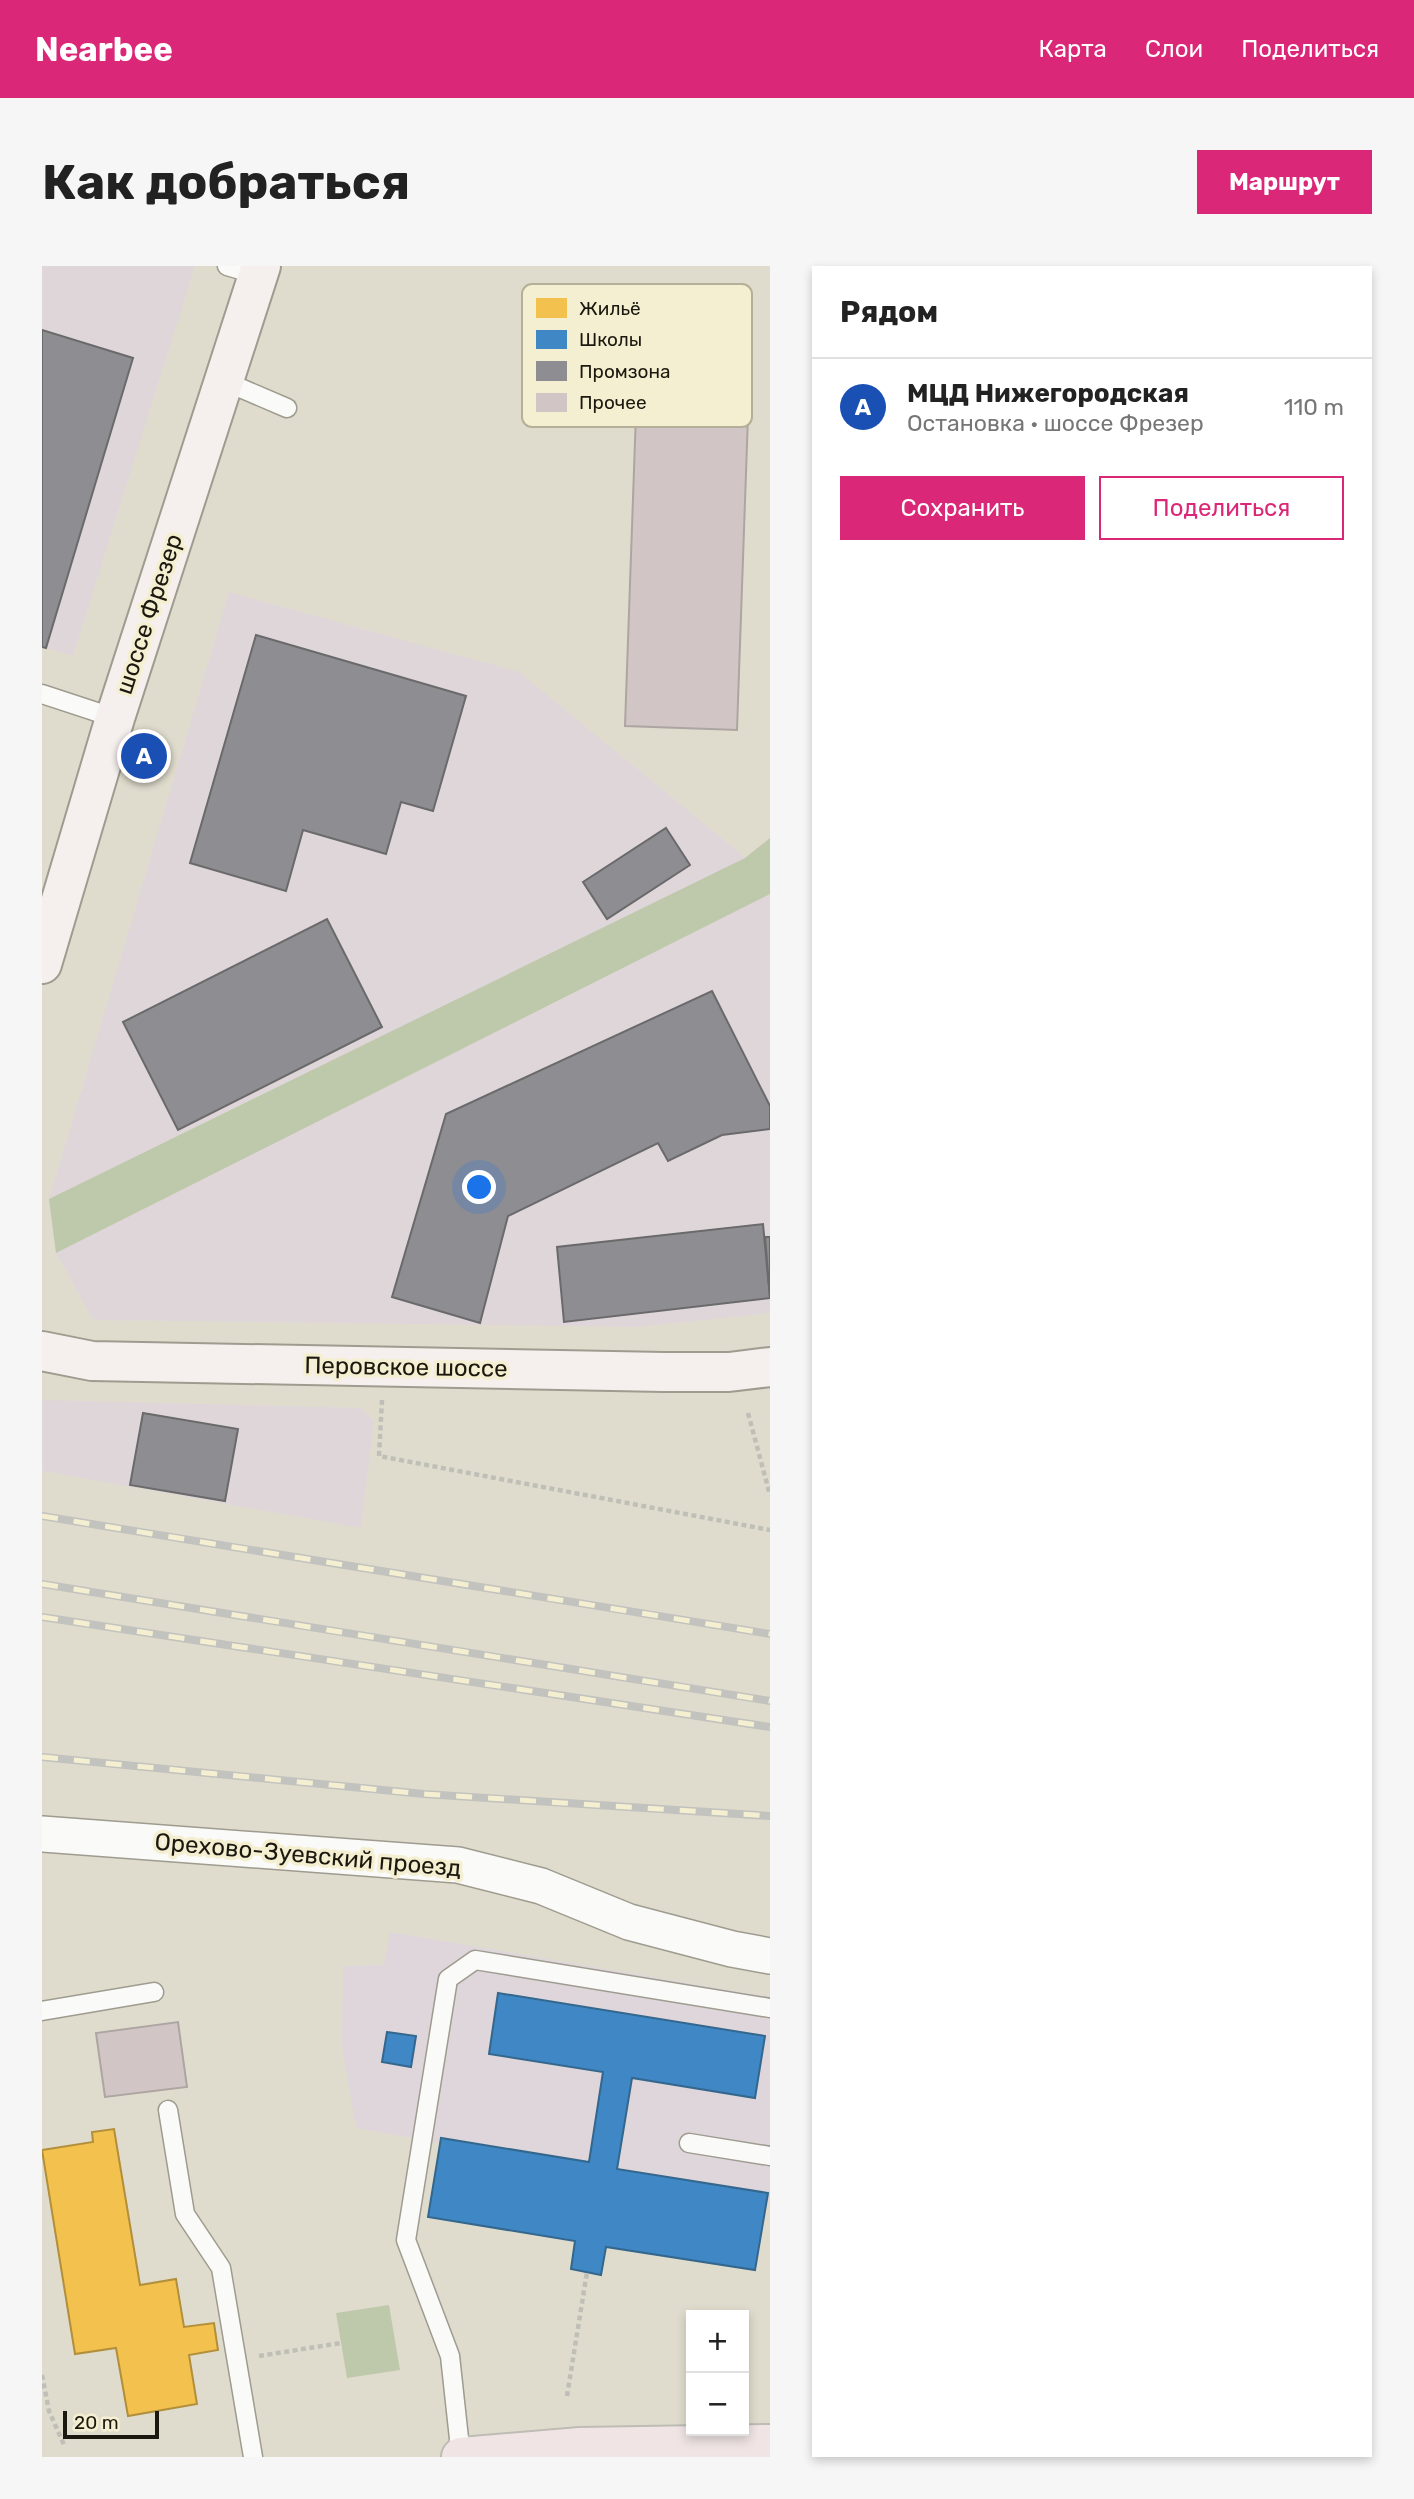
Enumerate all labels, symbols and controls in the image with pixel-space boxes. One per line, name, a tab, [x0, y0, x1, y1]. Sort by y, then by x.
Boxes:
text: Nearbee	[35, 30, 173, 69]
text: Карта	[1038, 35, 1107, 63]
text: Слои	[1145, 35, 1203, 63]
text: Поделиться	[1241, 35, 1379, 63]
button: Маршрут	[1197, 150, 1372, 214]
text: Как добраться	[42, 153, 410, 211]
legend	[522, 284, 752, 427]
text: Рядом	[840, 294, 938, 330]
text: Жильё	[579, 297, 641, 320]
text: Школы	[579, 328, 642, 351]
text: Промзона	[579, 360, 670, 383]
text: МЦД Нижегородская	[907, 378, 1189, 409]
text: Прочее	[579, 391, 647, 414]
text: A	[855, 393, 871, 421]
text: 110 m	[1284, 393, 1344, 421]
text: Остановка · шоссе Фрезер	[907, 409, 1204, 437]
button: Сохранить	[840, 476, 1085, 540]
button: Поделиться	[1099, 476, 1344, 540]
street label: шоссе Фрезер	[110, 530, 188, 698]
pin: A	[121, 730, 167, 782]
your location	[462, 1170, 496, 1204]
street label: Перовское шоссе	[304, 1351, 508, 1383]
street label: Орехово-Зуевский проезд	[153, 1828, 463, 1882]
map controls	[686, 2310, 749, 2436]
button: +	[686, 2310, 749, 2373]
button: −	[686, 2373, 749, 2436]
scale bar	[63, 2408, 159, 2440]
text: 20 m	[74, 2411, 119, 2434]

